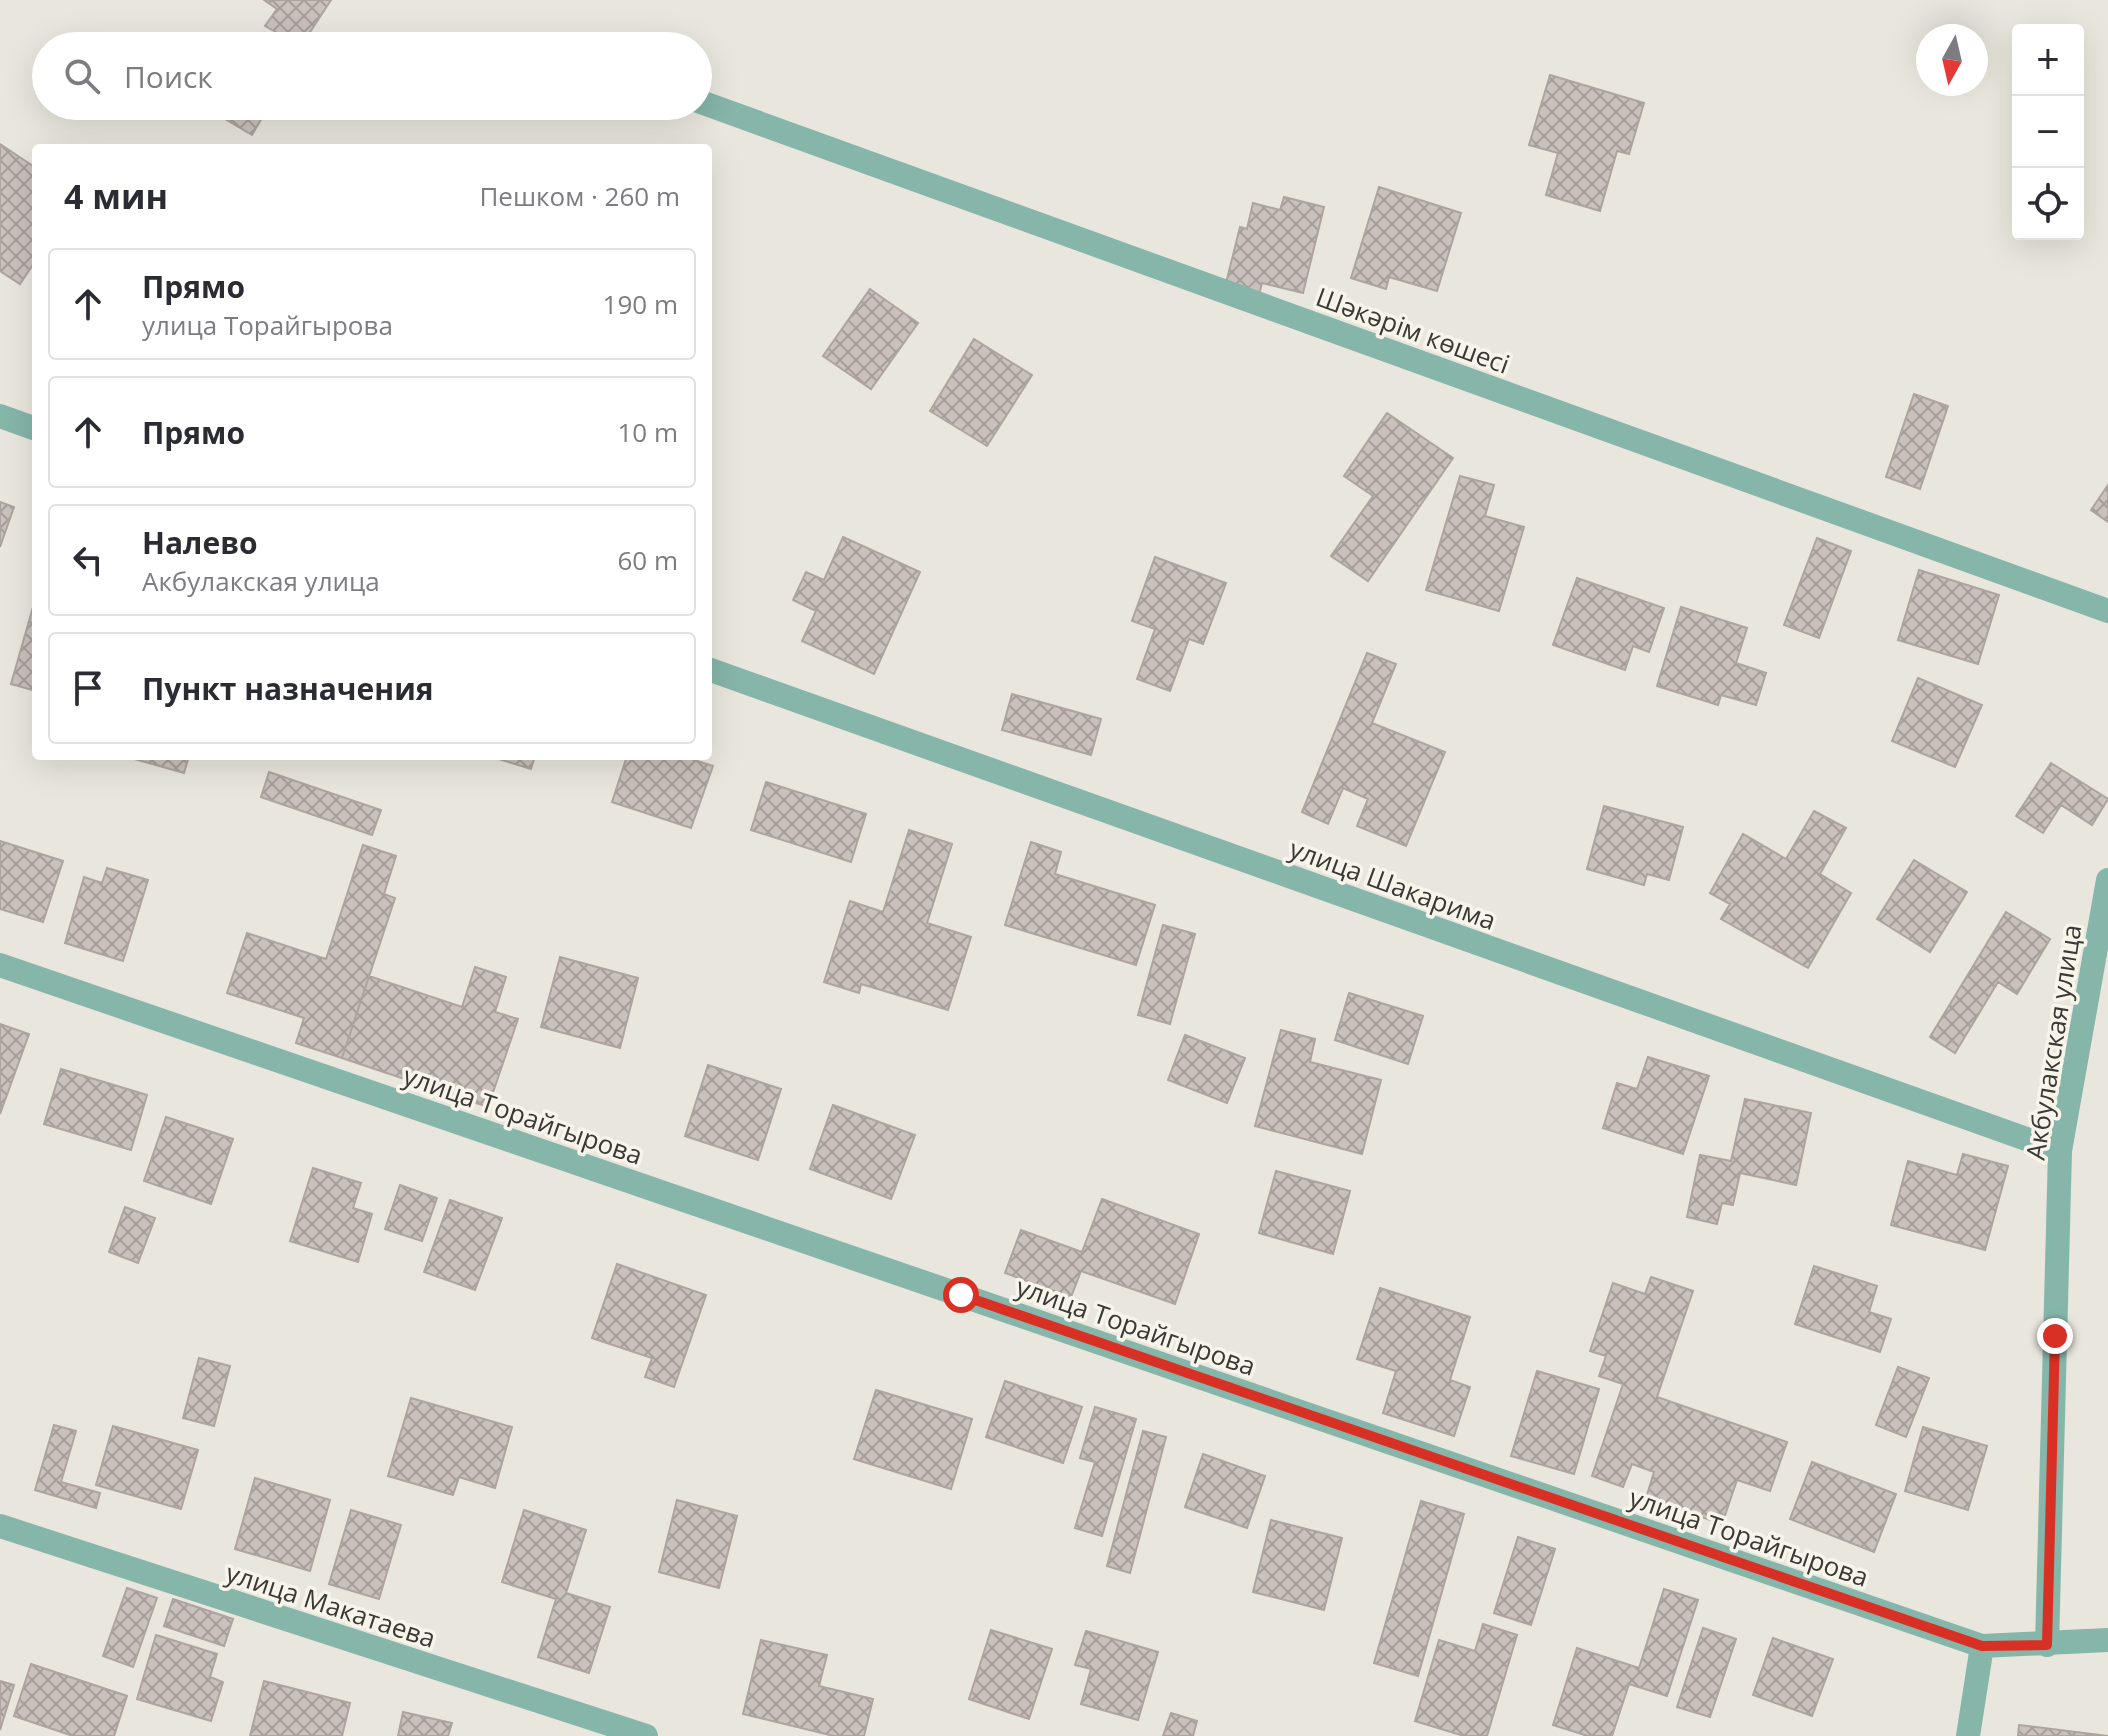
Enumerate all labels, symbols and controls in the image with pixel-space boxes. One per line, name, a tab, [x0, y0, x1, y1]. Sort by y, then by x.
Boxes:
north arrow	[1916, 24, 1988, 96]
map controls	[2012, 24, 2084, 240]
button: +	[2012, 24, 2084, 96]
search box	[32, 32, 712, 120]
icon: search	[60, 54, 104, 98]
text: Поиск	[124, 56, 213, 97]
button: −	[2012, 96, 2084, 168]
button: locate	[2012, 168, 2084, 240]
text: 4 мин	[64, 173, 168, 219]
text: Пешком · 260 m	[479, 178, 680, 214]
text: Прямо	[142, 266, 245, 307]
street label: Шәкәрім көшесі	[1311, 278, 1515, 382]
icon: ahead	[66, 282, 110, 326]
text: 190 m	[603, 286, 678, 322]
text: улица Торайгырова	[142, 307, 393, 343]
icon: ahead	[66, 410, 110, 454]
text: Прямо	[142, 412, 245, 453]
text: 10 m	[617, 414, 678, 450]
text: Налево	[142, 522, 258, 563]
icon: left	[66, 538, 110, 582]
text: 60 m	[617, 542, 678, 578]
text: Акбулакская улица	[142, 563, 380, 599]
icon: arrive	[66, 666, 110, 710]
text: Пункт назначения	[142, 668, 434, 709]
street label: улица Шакарима	[1285, 830, 1501, 938]
street label: Акбулакская улица	[2017, 922, 2089, 1162]
street label: улица Торайгырова	[399, 1057, 647, 1173]
street label: улица Торайгырова	[1012, 1268, 1260, 1384]
route start	[943, 1277, 979, 1313]
route end	[2037, 1318, 2073, 1354]
street label: улица Торайгырова	[1625, 1479, 1873, 1595]
street label: улица Макатаева	[222, 1554, 440, 1656]

